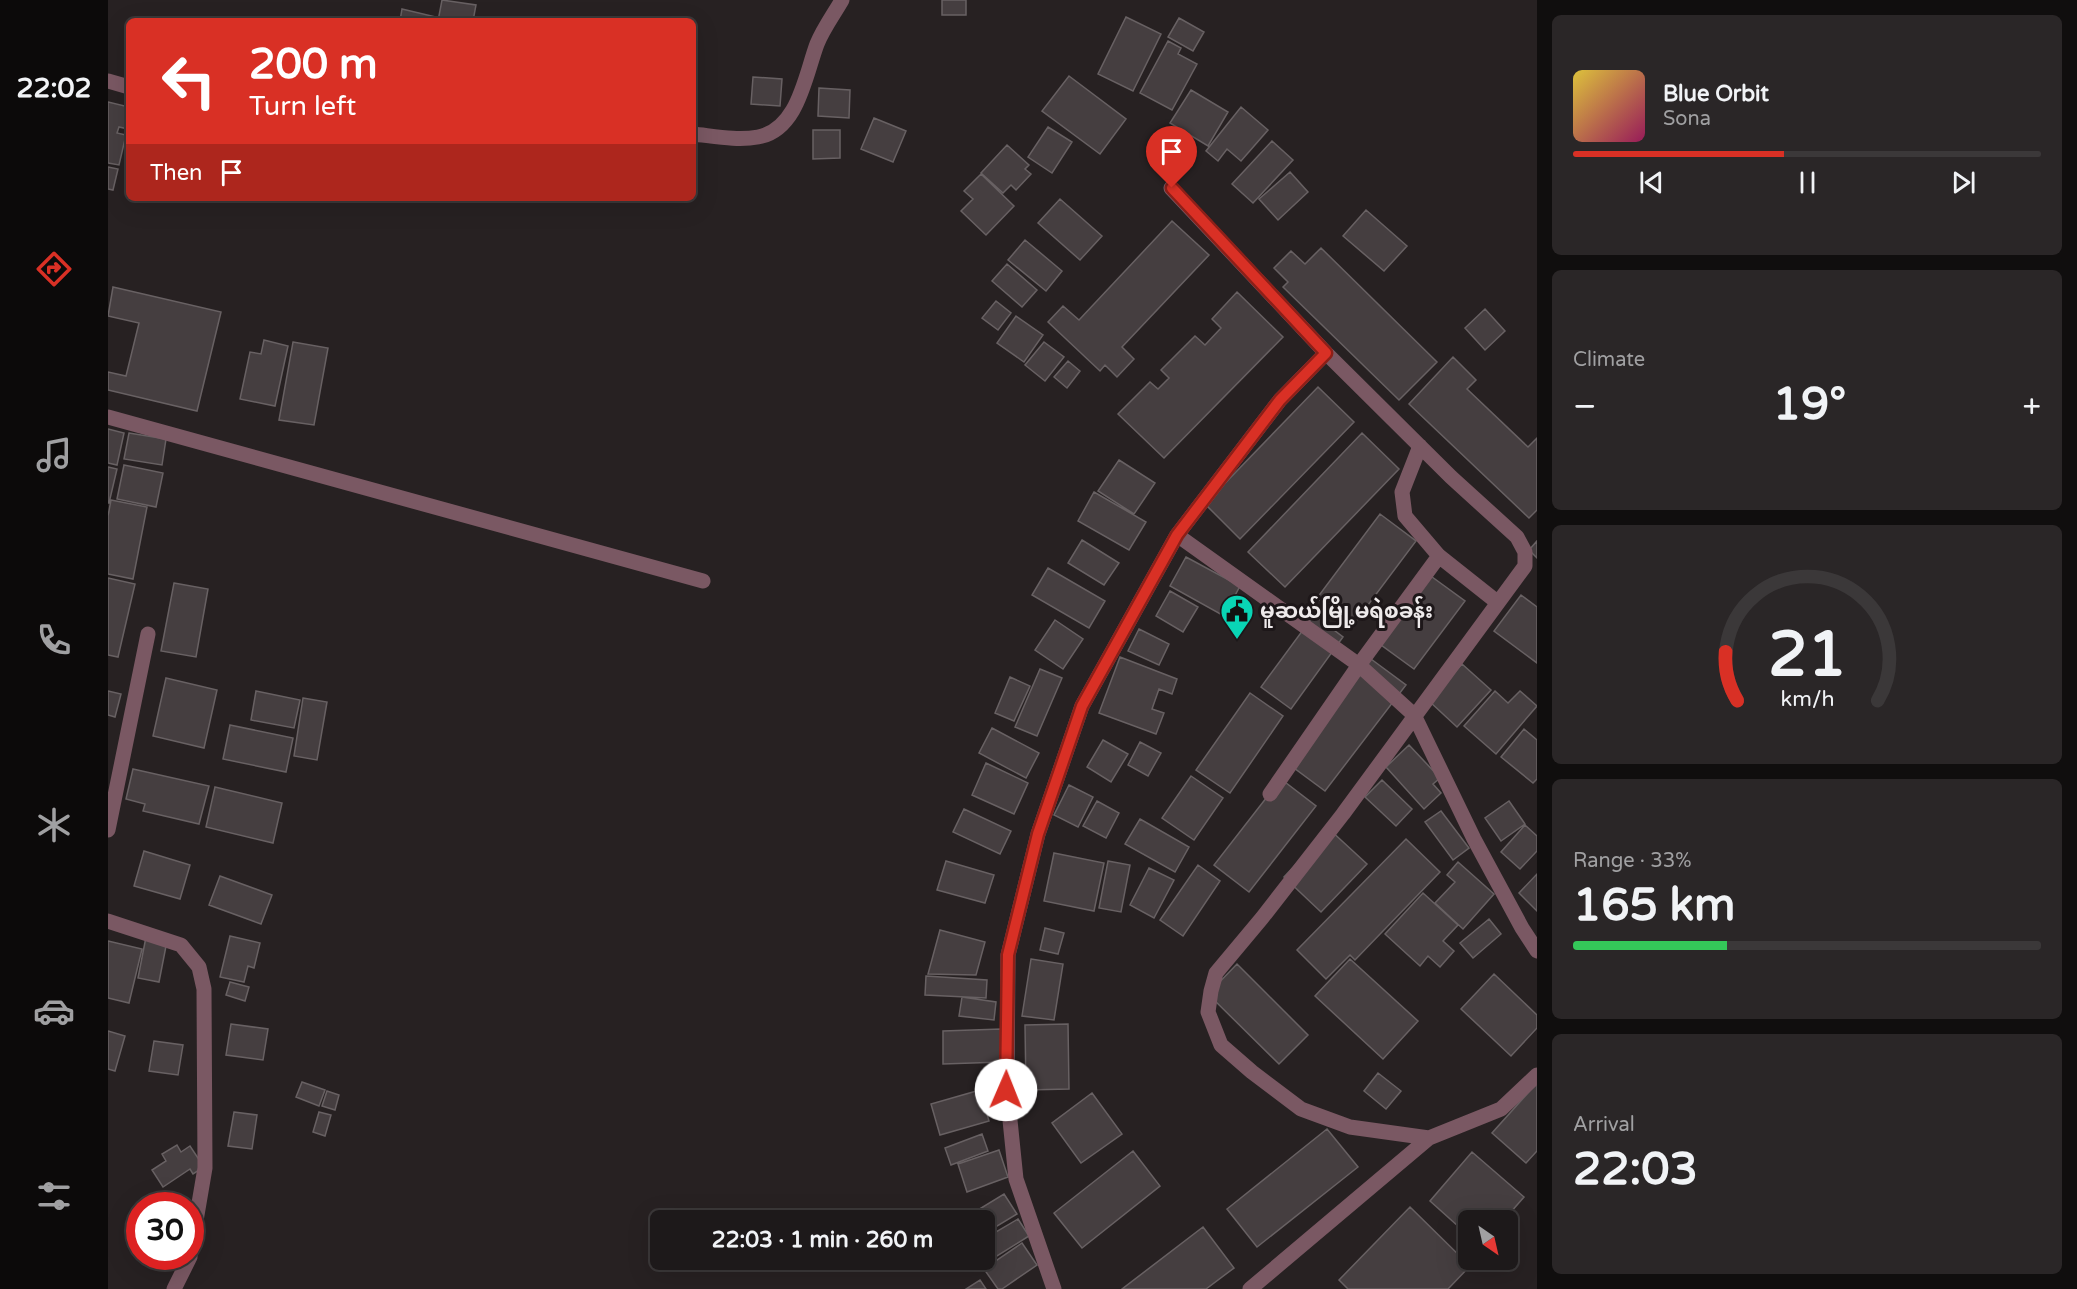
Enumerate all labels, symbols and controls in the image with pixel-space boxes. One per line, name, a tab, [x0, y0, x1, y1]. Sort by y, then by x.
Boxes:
text: 200 m	[249, 39, 378, 90]
icon: left	[150, 42, 228, 120]
text: 22:02	[17, 72, 91, 105]
text: Blue Orbit	[1663, 81, 1769, 107]
text: Turn left	[249, 90, 356, 123]
text: Sona	[1663, 107, 1711, 131]
pin	[1146, 126, 1197, 188]
icon: arrive	[1155, 135, 1188, 168]
icon: arrive	[215, 156, 248, 189]
text: Then	[150, 160, 203, 186]
icon: previous	[1635, 166, 1668, 199]
icon: pause	[1791, 166, 1824, 199]
icon: next	[1947, 166, 1980, 199]
icon: directions	[33, 248, 75, 290]
text: Climate	[1573, 348, 1645, 372]
text: 19°	[1773, 378, 1846, 432]
text: −	[1573, 387, 1597, 426]
text: +	[2022, 387, 2041, 426]
icon: music	[33, 434, 75, 476]
public building icon: မူဆယ်မြို့မရဲစခန်း	[1219, 593, 1255, 640]
place label: မူဆယ်မြို့မရဲစခန်း	[1260, 595, 1433, 628]
icon: phone	[33, 619, 75, 661]
text: 21	[1768, 619, 1846, 694]
text: km/h	[1780, 687, 1834, 713]
icon: climate	[33, 804, 75, 846]
text: Range · 33%	[1573, 849, 1692, 873]
text: 165 km	[1573, 879, 1735, 933]
icon: car	[33, 990, 75, 1032]
position arrow	[974, 1058, 1038, 1122]
text: Arrival	[1573, 1113, 1635, 1137]
text: 22:03	[1573, 1143, 1698, 1197]
icon: filters	[33, 1175, 75, 1217]
speed limit sign: 30	[126, 1192, 204, 1270]
north arrow	[1458, 1210, 1518, 1270]
map controls	[1458, 1210, 1518, 1270]
text: 22:03 · 1 min · 260 m	[712, 1227, 933, 1253]

